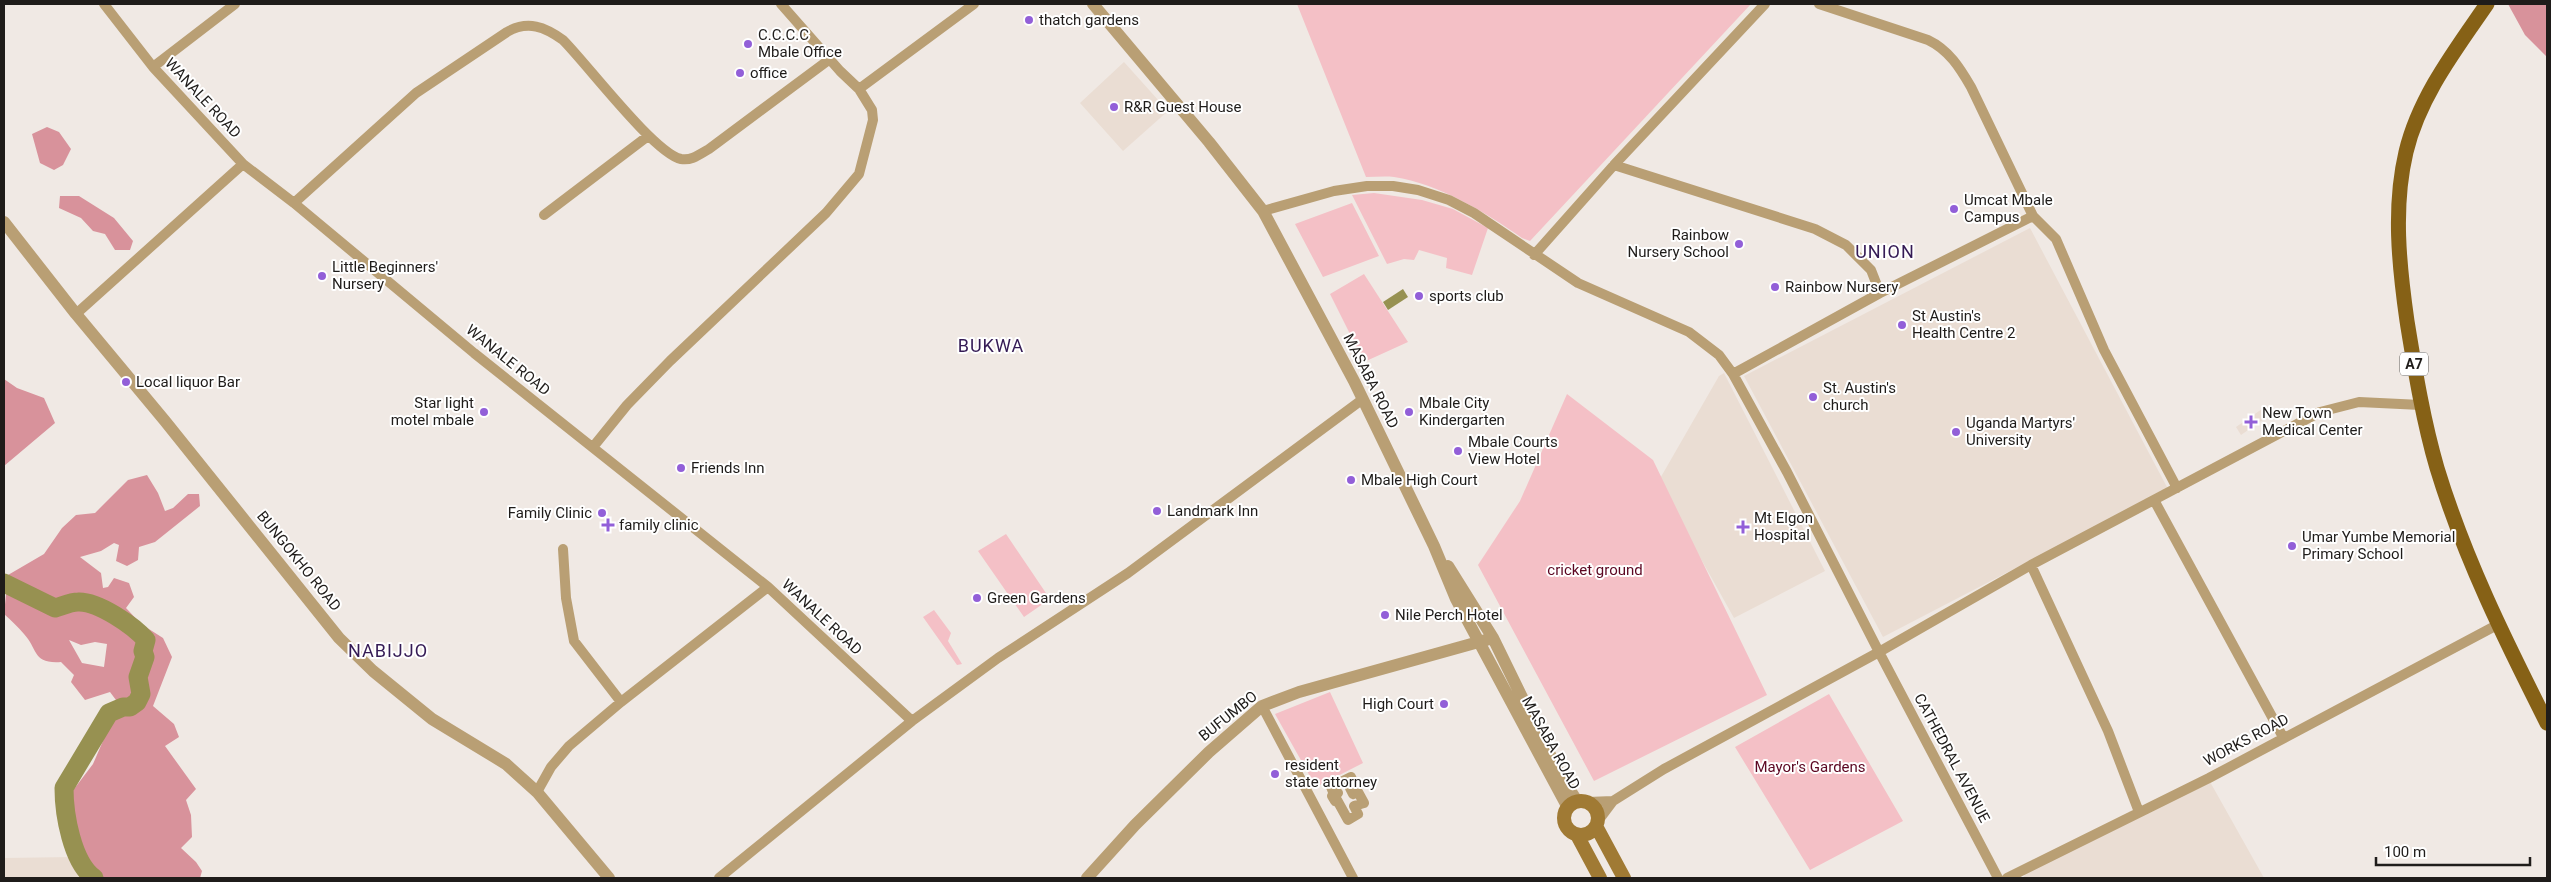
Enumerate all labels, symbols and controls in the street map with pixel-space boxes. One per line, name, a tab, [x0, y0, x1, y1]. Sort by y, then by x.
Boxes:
place label: thatch gardens	[1039, 11, 1139, 29]
marker: thatch gardens	[1023, 14, 1035, 26]
place label: C.C.C.C Mbale Office	[758, 26, 842, 61]
marker: C.C.C.C Mbale Office	[742, 38, 754, 50]
street label: WANALE ROAD	[161, 54, 245, 142]
place label: office	[750, 64, 787, 82]
marker: office	[734, 67, 746, 79]
place label: R&R Guest House	[1124, 98, 1242, 116]
marker: R&R Guest House	[1108, 101, 1120, 113]
place label: Umcat Mbale Campus	[1964, 191, 2053, 226]
marker: Umcat Mbale Campus	[1948, 203, 1960, 215]
place label: Rainbow Nursery School	[1627, 226, 1729, 261]
marker: Rainbow Nursery School	[1733, 238, 1745, 250]
district label: UNION	[1855, 241, 1915, 262]
place label: Little Beginners' Nursery	[332, 258, 438, 293]
marker: Little Beginners' Nursery	[316, 270, 328, 282]
place label: Rainbow Nursery	[1785, 278, 1898, 296]
marker: Rainbow Nursery	[1769, 281, 1781, 293]
place label: sports club	[1429, 287, 1504, 305]
marker: sports club	[1413, 290, 1425, 302]
place label: St Austin's Health Centre 2	[1912, 307, 2015, 342]
marker: St Austin's Health Centre 2	[1896, 319, 1908, 331]
street label: WANALE ROAD	[462, 321, 554, 399]
street label: MASABA ROAD	[1339, 331, 1403, 431]
district label: BUKWA	[958, 335, 1024, 356]
road number: A7	[2400, 352, 2428, 376]
place label: Local liquor Bar	[136, 373, 240, 391]
marker: Local liquor Bar	[120, 376, 132, 388]
place label: St. Austin's church	[1823, 379, 1896, 414]
marker: St. Austin's church	[1807, 391, 1819, 403]
place label: Star light motel mbale	[391, 394, 474, 429]
place label: Mbale City Kindergarten	[1419, 394, 1505, 429]
place label: New Town Medical Center	[2262, 404, 2362, 439]
marker: Star light motel mbale	[478, 406, 490, 418]
marker: Mbale City Kindergarten	[1403, 406, 1415, 418]
place label: Uganda Martyrs' University	[1966, 414, 2075, 449]
marker: New Town Medical Center	[2244, 415, 2258, 429]
marker: Uganda Martyrs' University	[1950, 426, 1962, 438]
place label: Mbale Courts View Hotel	[1468, 433, 1558, 468]
marker: Mbale Courts View Hotel	[1452, 445, 1464, 457]
place label: Friends Inn	[691, 459, 765, 477]
marker: Friends Inn	[675, 462, 687, 474]
place label: Mbale High Court	[1361, 471, 1478, 489]
marker: Mbale High Court	[1345, 474, 1357, 486]
place label: Landmark Inn	[1167, 502, 1258, 520]
place label: Family Clinic	[508, 504, 592, 522]
marker: Landmark Inn	[1151, 505, 1163, 517]
street label: BUNGOKHO ROAD	[253, 507, 345, 615]
marker: Family Clinic	[596, 507, 608, 519]
place label: Mt Elgon Hospital	[1754, 509, 1813, 544]
place label: family clinic	[619, 516, 699, 534]
marker: family clinic	[601, 518, 615, 532]
marker: Mt Elgon Hospital	[1736, 520, 1750, 534]
place label: Umar Yumbe Memorial Primary School	[2302, 528, 2455, 563]
marker: Umar Yumbe Memorial Primary School	[2286, 540, 2298, 552]
park label: cricket ground	[1547, 561, 1643, 579]
street label: WANALE ROAD	[778, 575, 866, 659]
place label: Green Gardens	[987, 589, 1086, 607]
marker: Green Gardens	[971, 592, 983, 604]
place label: Nile Perch Hotel	[1395, 606, 1503, 624]
marker: Nile Perch Hotel	[1379, 609, 1391, 621]
district label: NABIJJO	[348, 640, 428, 661]
street label: BUFUMBO	[1195, 687, 1261, 745]
street label: CATHEDRAL AVENUE	[1910, 690, 1994, 826]
street label: MASABA ROAD	[1518, 693, 1584, 793]
place label: High Court	[1362, 695, 1434, 713]
marker: High Court	[1438, 698, 1450, 710]
street label: WORKS ROAD	[2200, 710, 2292, 770]
place label: resident state attorney	[1285, 756, 1377, 791]
park label: Mayor's Gardens	[1754, 758, 1866, 776]
marker: resident state attorney	[1269, 768, 1281, 780]
scale bar	[2376, 834, 2530, 866]
text: 100 m	[2384, 843, 2426, 861]

